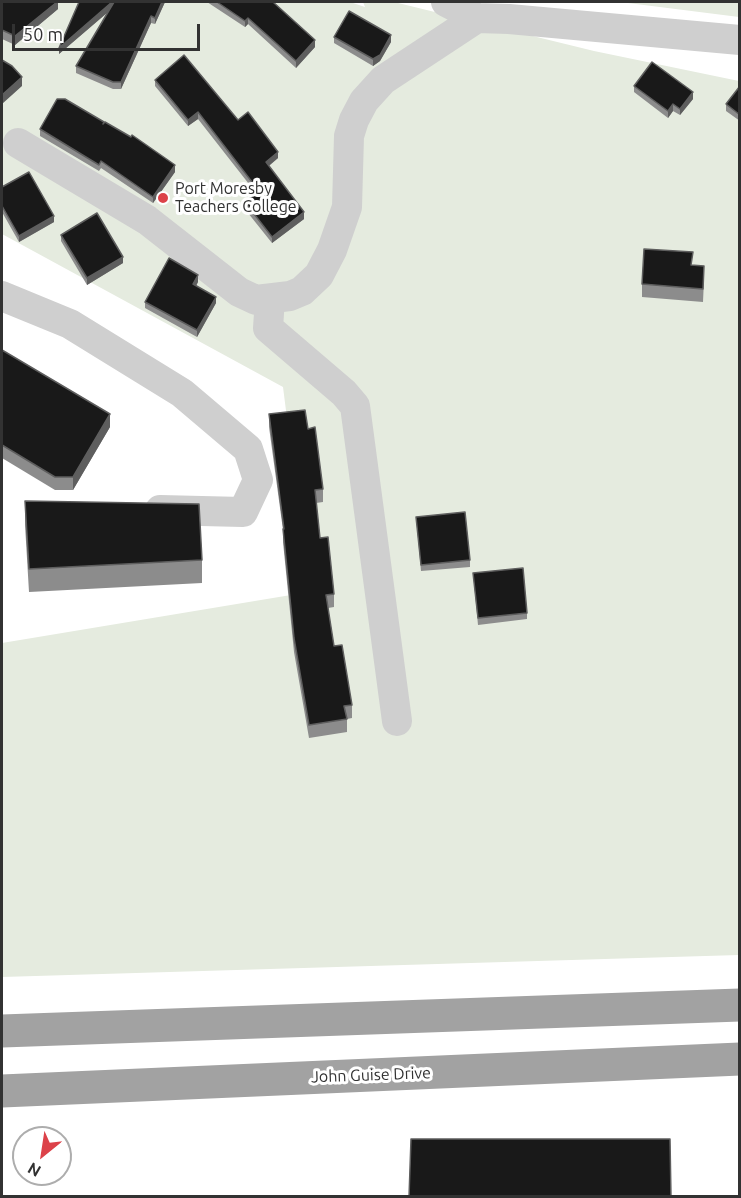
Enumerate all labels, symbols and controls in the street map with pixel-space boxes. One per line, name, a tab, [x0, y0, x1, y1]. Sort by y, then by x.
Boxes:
scale bar	[15, 12, 202, 50]
text: 50 m	[23, 24, 63, 44]
place label: Port Moresby Teachers College	[175, 179, 297, 217]
marker: Port Moresby Teachers College	[156, 191, 170, 205]
street label: John Guise Drive	[311, 1063, 431, 1087]
north arrow	[12, 1126, 72, 1186]
text: N	[24, 1159, 44, 1181]

